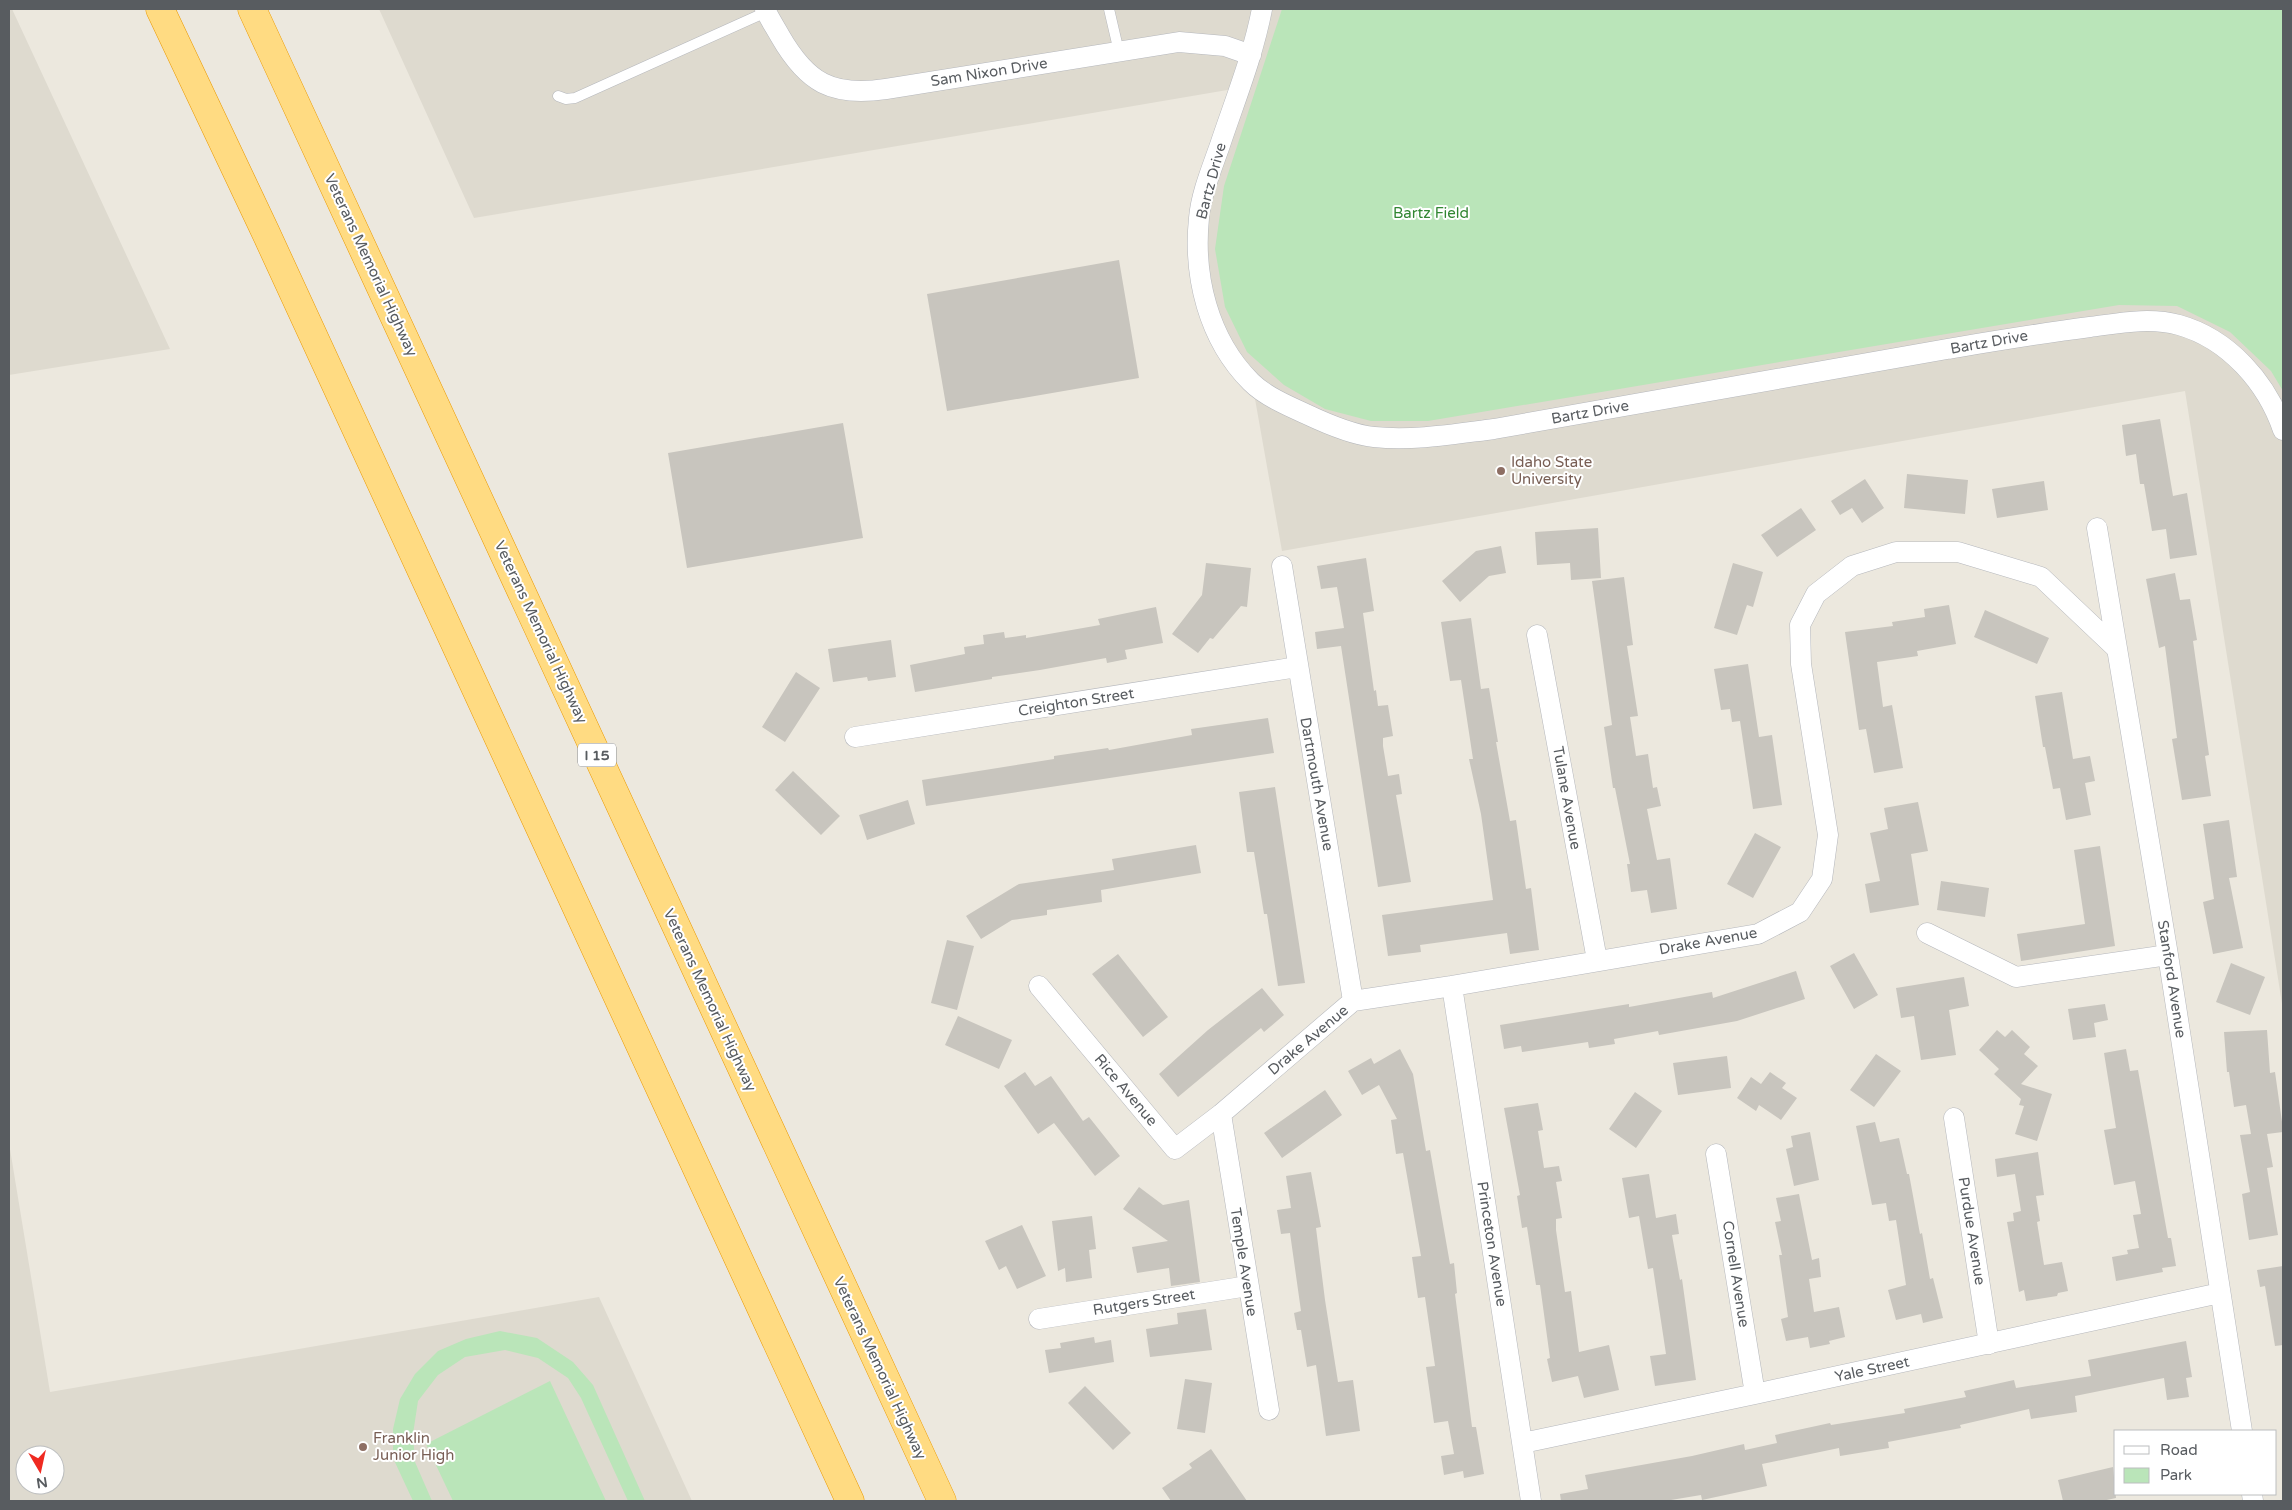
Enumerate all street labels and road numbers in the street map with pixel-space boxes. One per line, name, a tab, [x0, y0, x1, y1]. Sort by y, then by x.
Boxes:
street label: Sam Nixon Drive	[929, 54, 1049, 90]
street label: Bartz Drive	[1192, 141, 1230, 221]
street label: Veterans Memorial Highway	[321, 171, 421, 359]
street label: Bartz Drive	[1949, 326, 2029, 358]
street label: Bartz Drive	[1550, 396, 1630, 428]
street label: Veterans Memorial Highway	[491, 538, 591, 726]
street label: Creighton Street	[1017, 684, 1136, 720]
street label: Dartmouth Avenue	[1296, 716, 1338, 852]
road number: I 15	[578, 744, 616, 766]
street label: Tulane Avenue	[1549, 745, 1585, 851]
street label: Veterans Memorial Highway	[660, 906, 760, 1094]
street label: Stanford Avenue	[2154, 919, 2190, 1039]
street label: Drake Avenue	[1657, 924, 1759, 958]
street label: Drake Avenue	[1264, 1001, 1352, 1079]
street label: Rice Avenue	[1091, 1050, 1161, 1130]
street label: Purdue Avenue	[1955, 1176, 1989, 1286]
street label: Princeton Avenue	[1473, 1180, 1511, 1308]
street label: Temple Avenue	[1227, 1206, 1261, 1318]
street label: Cornell Avenue	[1719, 1219, 1753, 1329]
street label: Veterans Memorial Highway	[830, 1274, 930, 1462]
street label: Rutgers Street	[1092, 1285, 1197, 1319]
street label: Yale Street	[1833, 1352, 1911, 1386]

